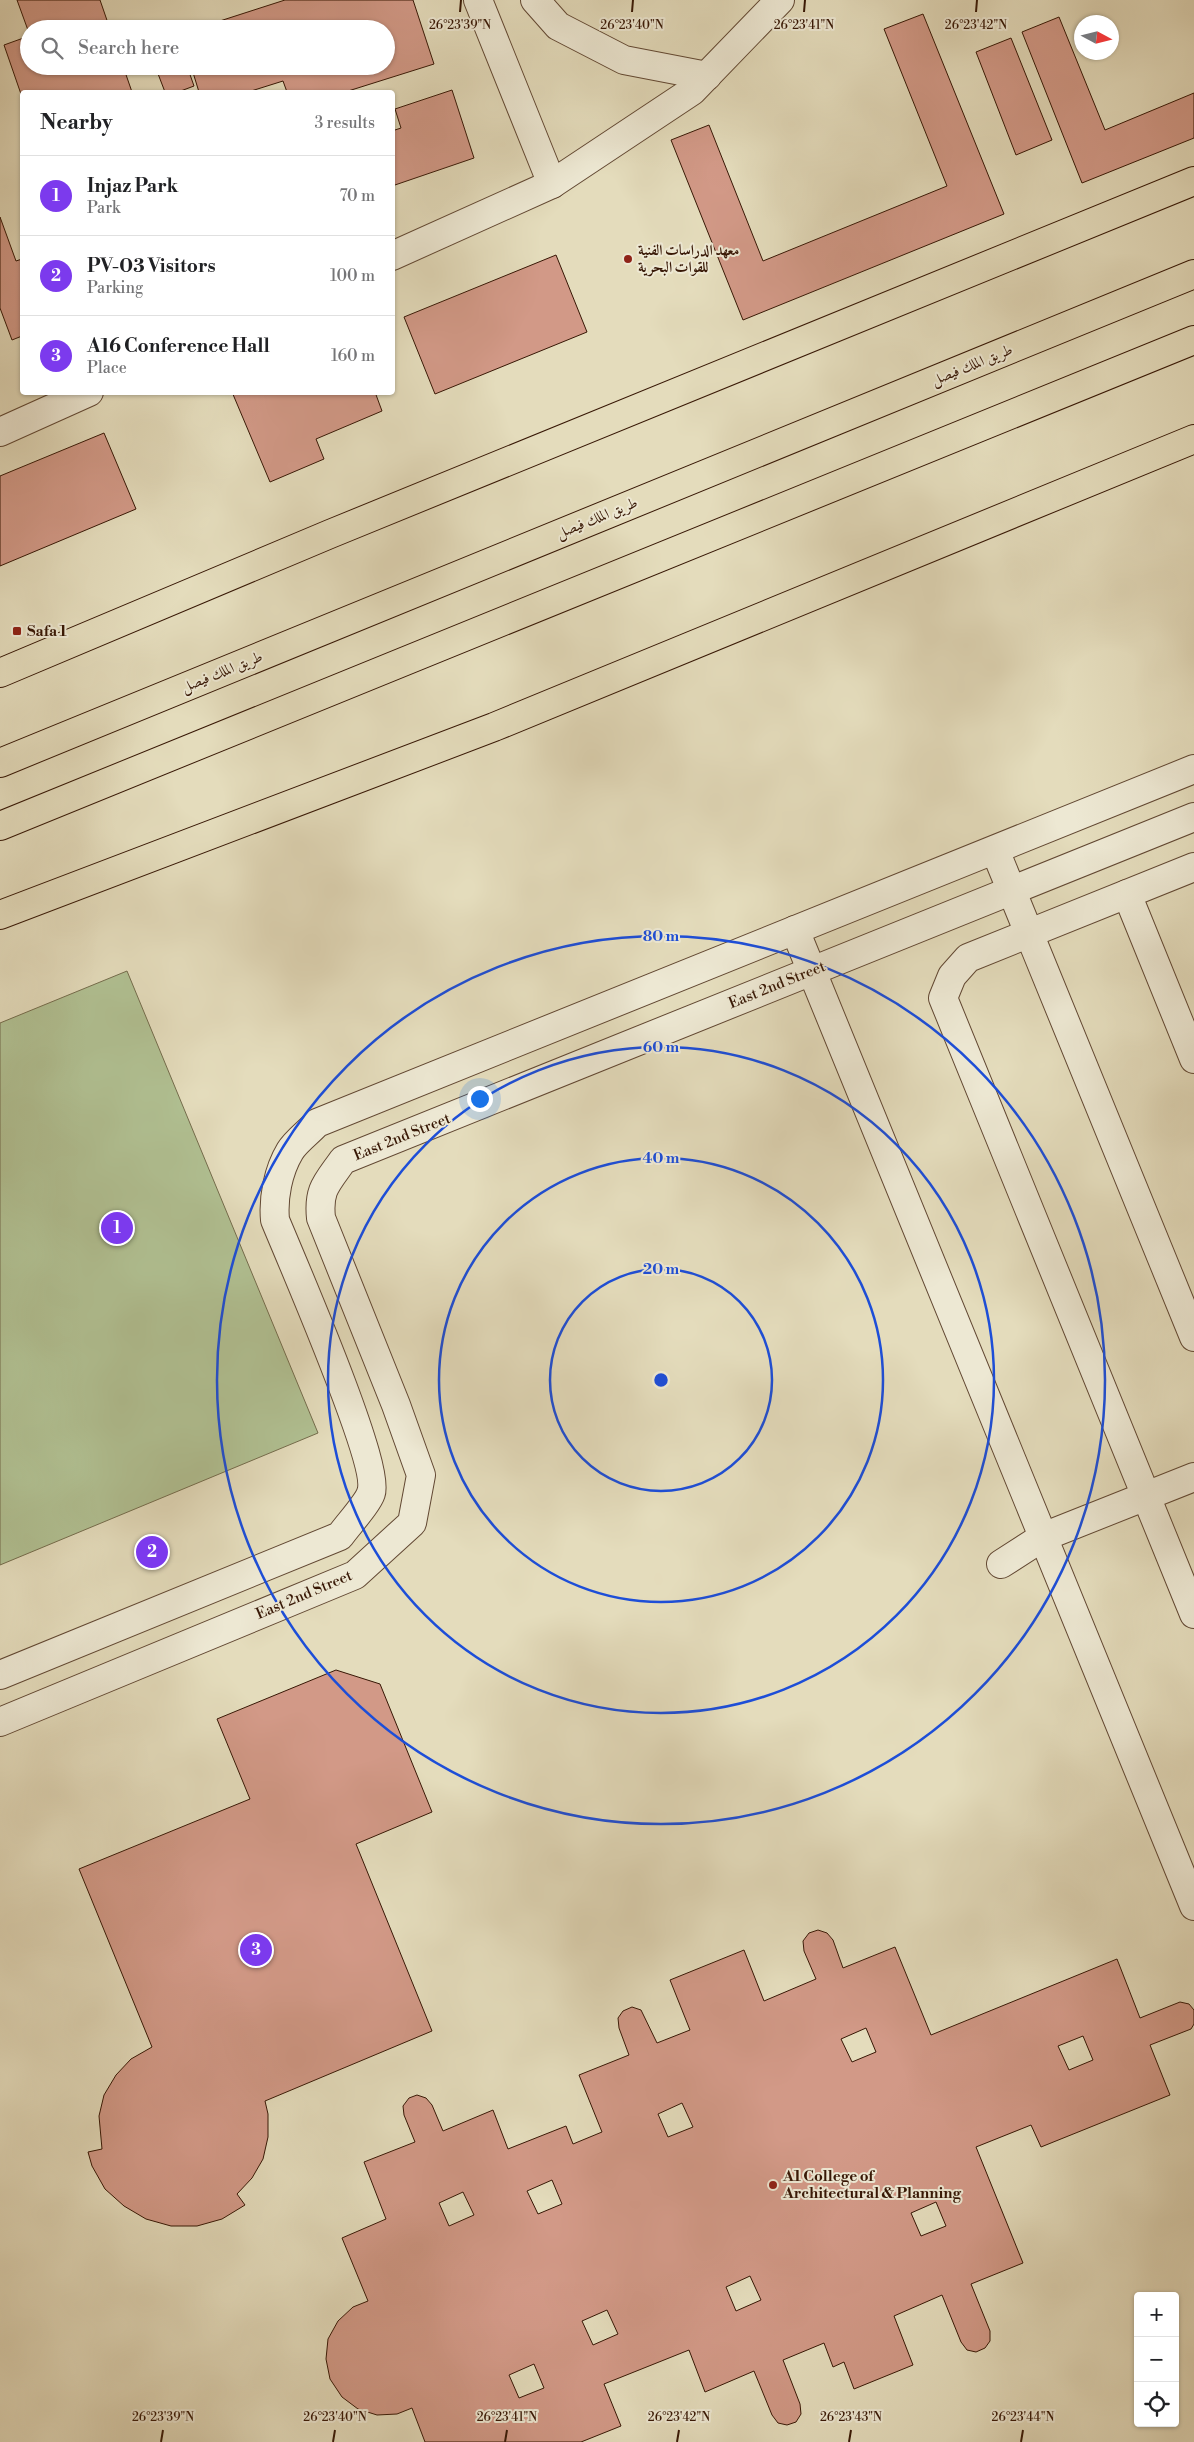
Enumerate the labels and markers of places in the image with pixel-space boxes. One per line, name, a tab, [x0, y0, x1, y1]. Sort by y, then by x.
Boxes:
place label: معهد الدراسات الفنية للقوات البحرية	[638, 241, 740, 277]
marker: معهد الدراسات الفنية للقوات البحرية	[622, 253, 634, 265]
place label: Safa 1	[27, 622, 68, 641]
marker: Safa 1	[11, 625, 23, 637]
pin: 1	[101, 1209, 133, 1247]
centre of rings	[652, 1371, 670, 1389]
pin: 2	[136, 1533, 168, 1571]
pin: 3	[240, 1931, 272, 1969]
place label: A1 College of Architectural & Planning	[782, 2167, 961, 2203]
marker: A1 College of Architectural & Planning	[767, 2179, 779, 2191]

